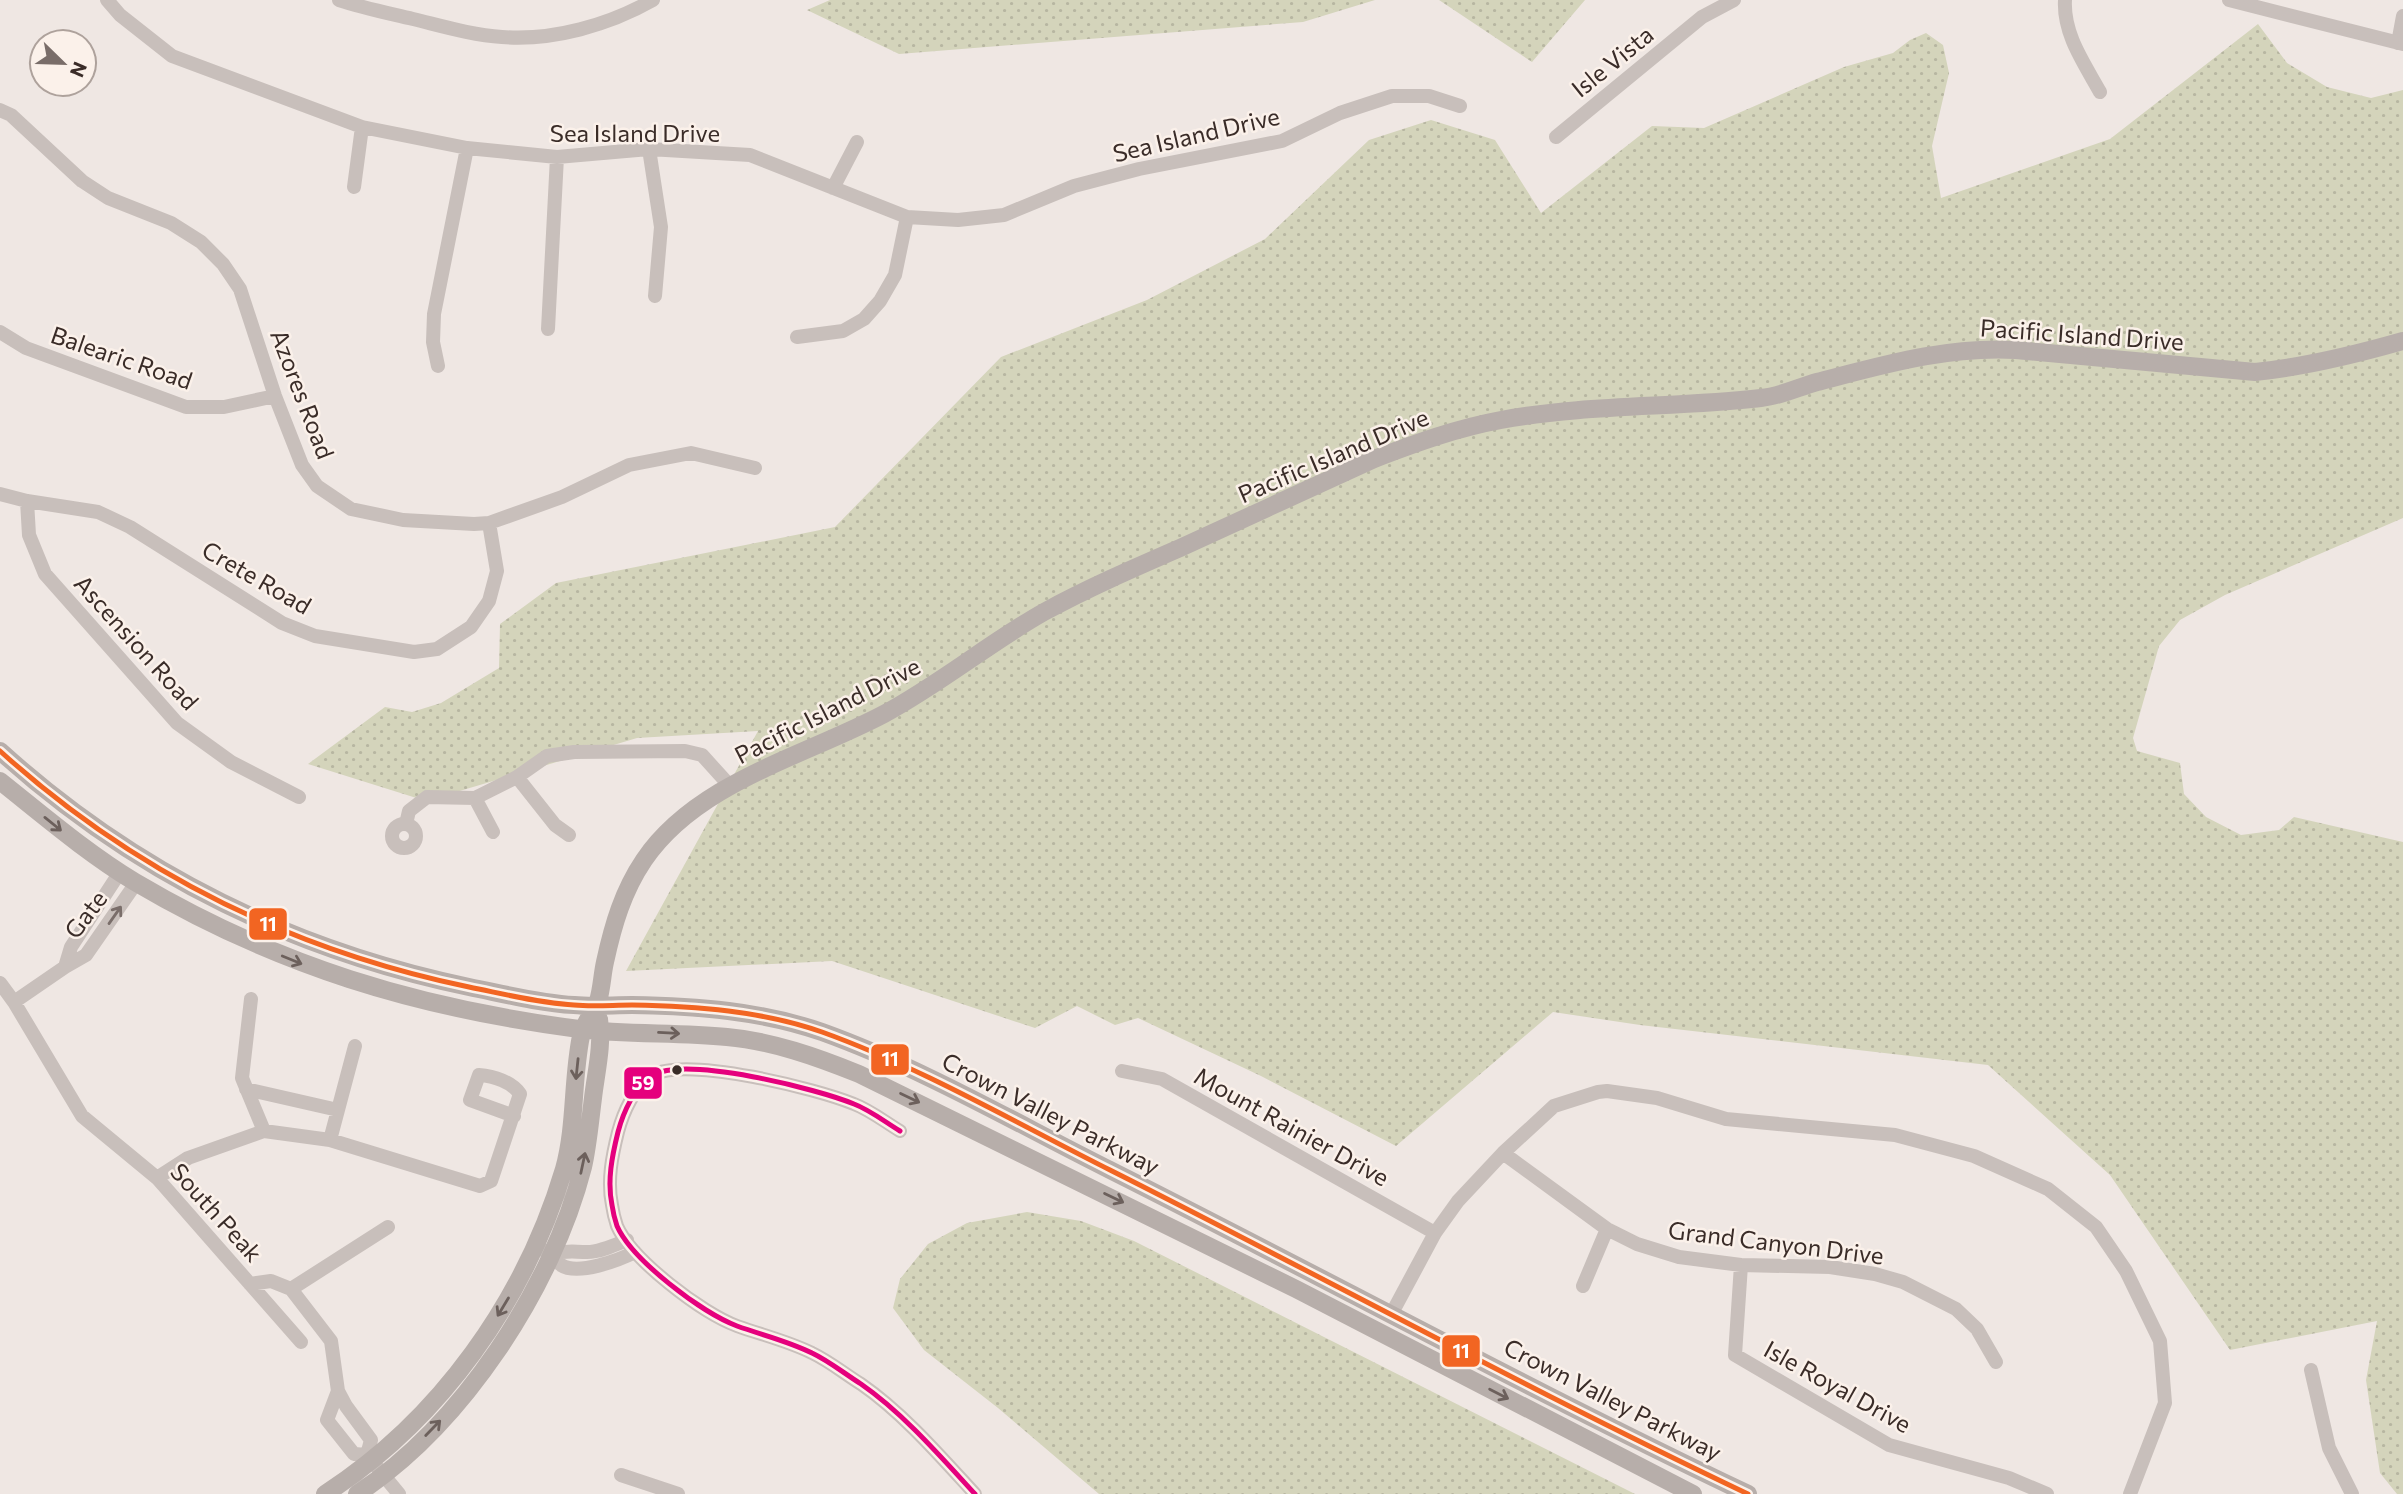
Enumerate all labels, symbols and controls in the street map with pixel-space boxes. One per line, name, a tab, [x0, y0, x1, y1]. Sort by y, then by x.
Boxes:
street label: Isle Vista	[1565, 19, 1659, 103]
north arrow	[28, 28, 98, 98]
text: N	[66, 59, 92, 81]
street label: Sea Island Drive	[1110, 101, 1282, 167]
street label: Sea Island Drive	[550, 118, 720, 147]
street label: Pacific Island Drive	[1979, 312, 2185, 356]
street label: Balearic Road	[47, 319, 197, 395]
street label: Azores Road	[265, 325, 341, 463]
street label: Pacific Island Drive	[1233, 402, 1433, 508]
street label: Crete Road	[197, 534, 317, 620]
street label: Ascension Road	[69, 569, 205, 715]
street label: Pacific Island Drive	[729, 651, 925, 769]
one-way arrow	[43, 816, 62, 831]
street label: Gate	[58, 884, 112, 944]
one-way arrow	[108, 906, 122, 925]
line badge: 11	[248, 907, 288, 941]
text: 11	[259, 912, 277, 935]
one-way arrow	[281, 954, 303, 967]
one-way arrow	[657, 1027, 680, 1040]
line badge: 11	[870, 1043, 910, 1076]
street label: Crown Valley Parkway	[937, 1046, 1165, 1180]
text: 11	[881, 1047, 899, 1070]
one-way arrow	[570, 1057, 583, 1080]
street label: Mount Rainier Drive	[1189, 1060, 1395, 1192]
unlabelled marker	[670, 1063, 684, 1077]
line badge: 59	[623, 1066, 663, 1100]
text: 59	[632, 1071, 654, 1094]
one-way arrow	[899, 1091, 920, 1105]
one-way arrow	[577, 1153, 590, 1175]
street label: South Peak	[165, 1157, 269, 1267]
one-way arrow	[1103, 1192, 1124, 1206]
street label: Grand Canyon Drive	[1667, 1214, 1885, 1270]
one-way arrow	[495, 1297, 509, 1317]
street label: Crown Valley Parkway	[1499, 1332, 1727, 1466]
line badge: 11	[1441, 1334, 1481, 1368]
street label: Isle Royal Drive	[1759, 1334, 1917, 1438]
text: 11	[1452, 1339, 1470, 1362]
one-way arrow	[1488, 1388, 1509, 1402]
one-way arrow	[425, 1419, 442, 1436]

